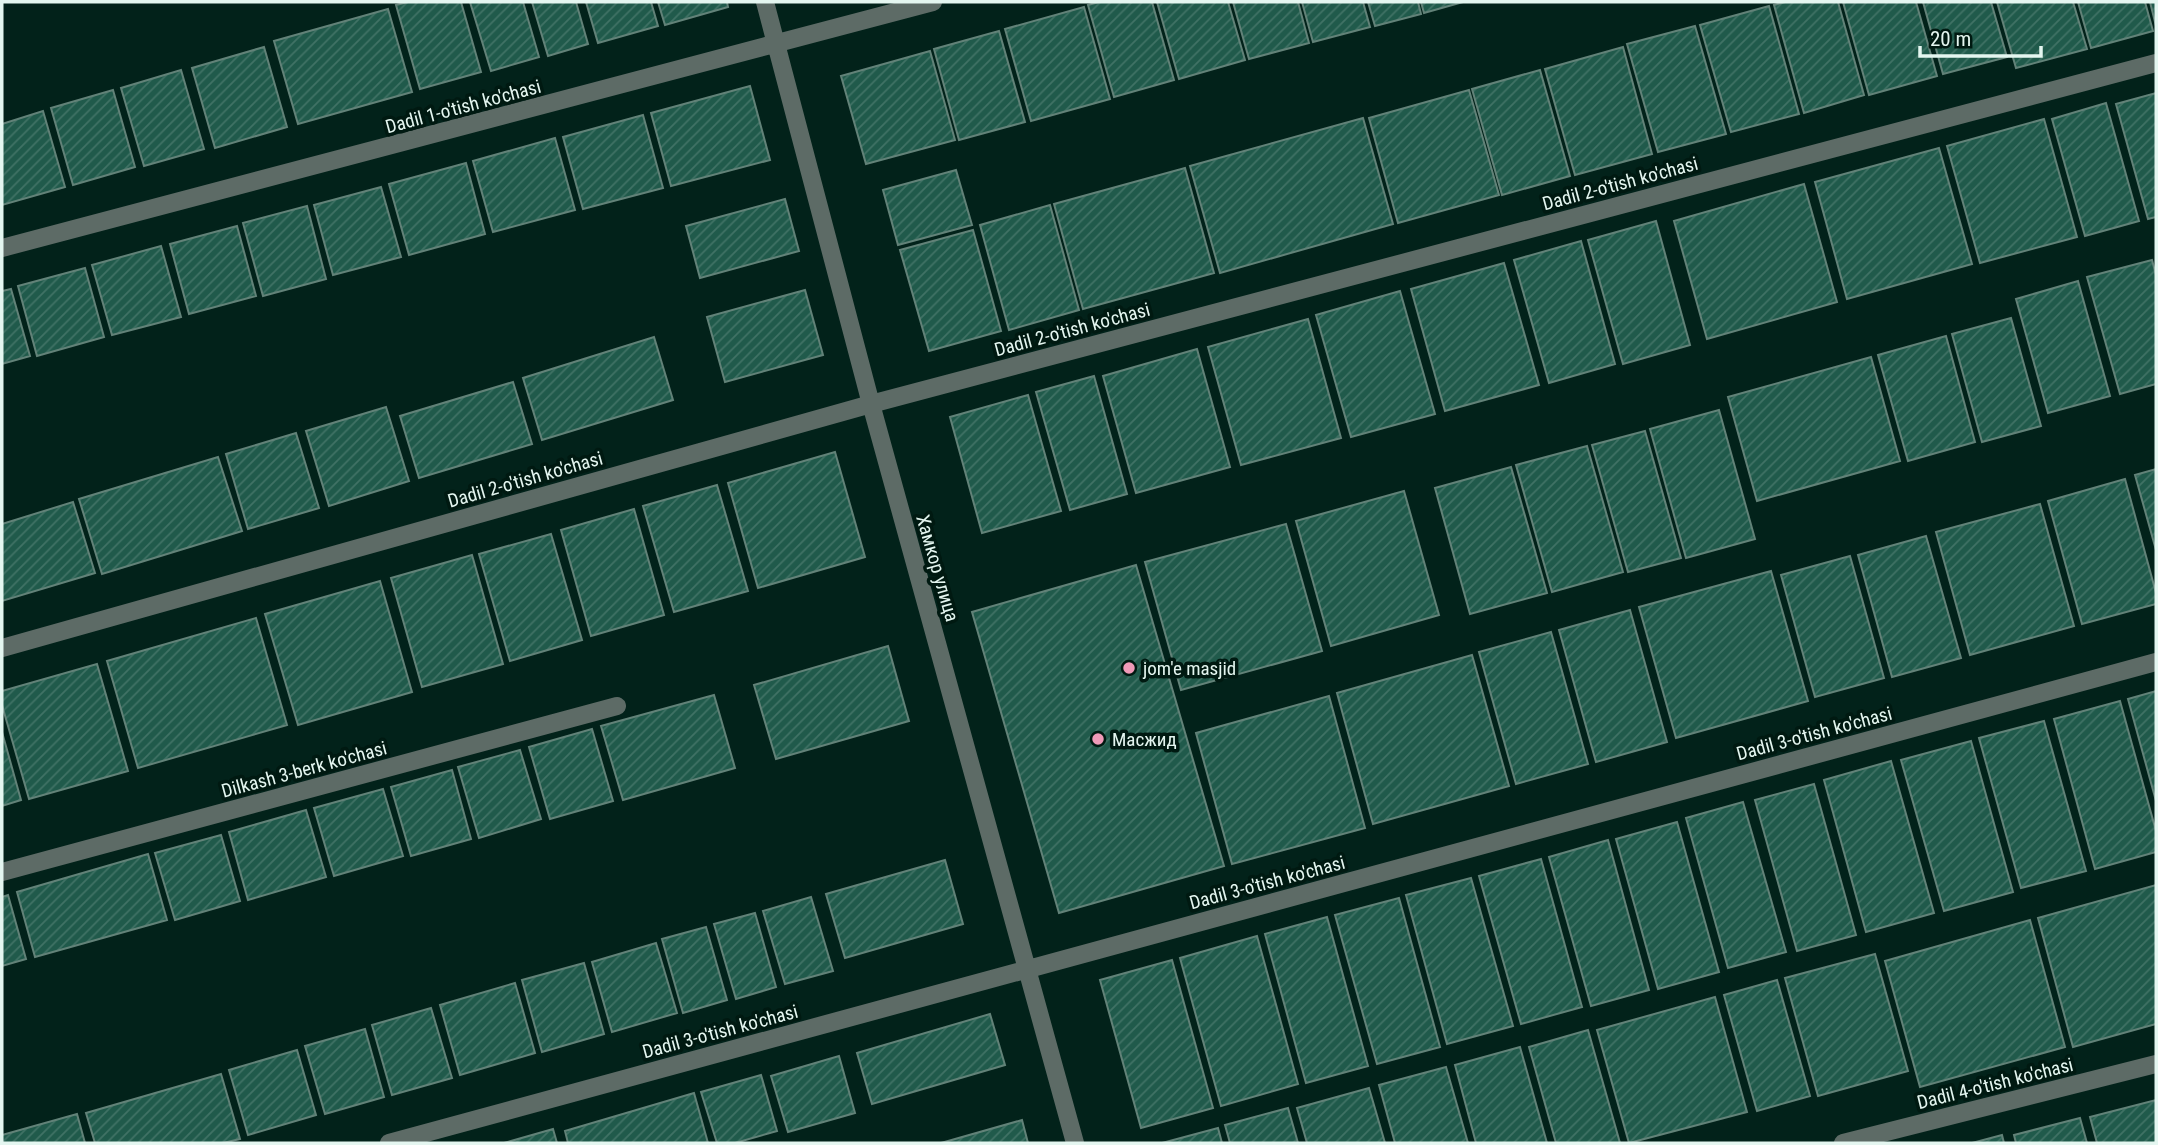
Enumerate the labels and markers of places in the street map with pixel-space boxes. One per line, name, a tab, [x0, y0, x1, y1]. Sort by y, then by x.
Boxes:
place label: jom'e masjid	[1142, 657, 1236, 680]
marker: jom'e masjid	[1121, 660, 1137, 676]
place label: Масжид	[1112, 728, 1177, 751]
marker: Масжид	[1090, 731, 1106, 747]

